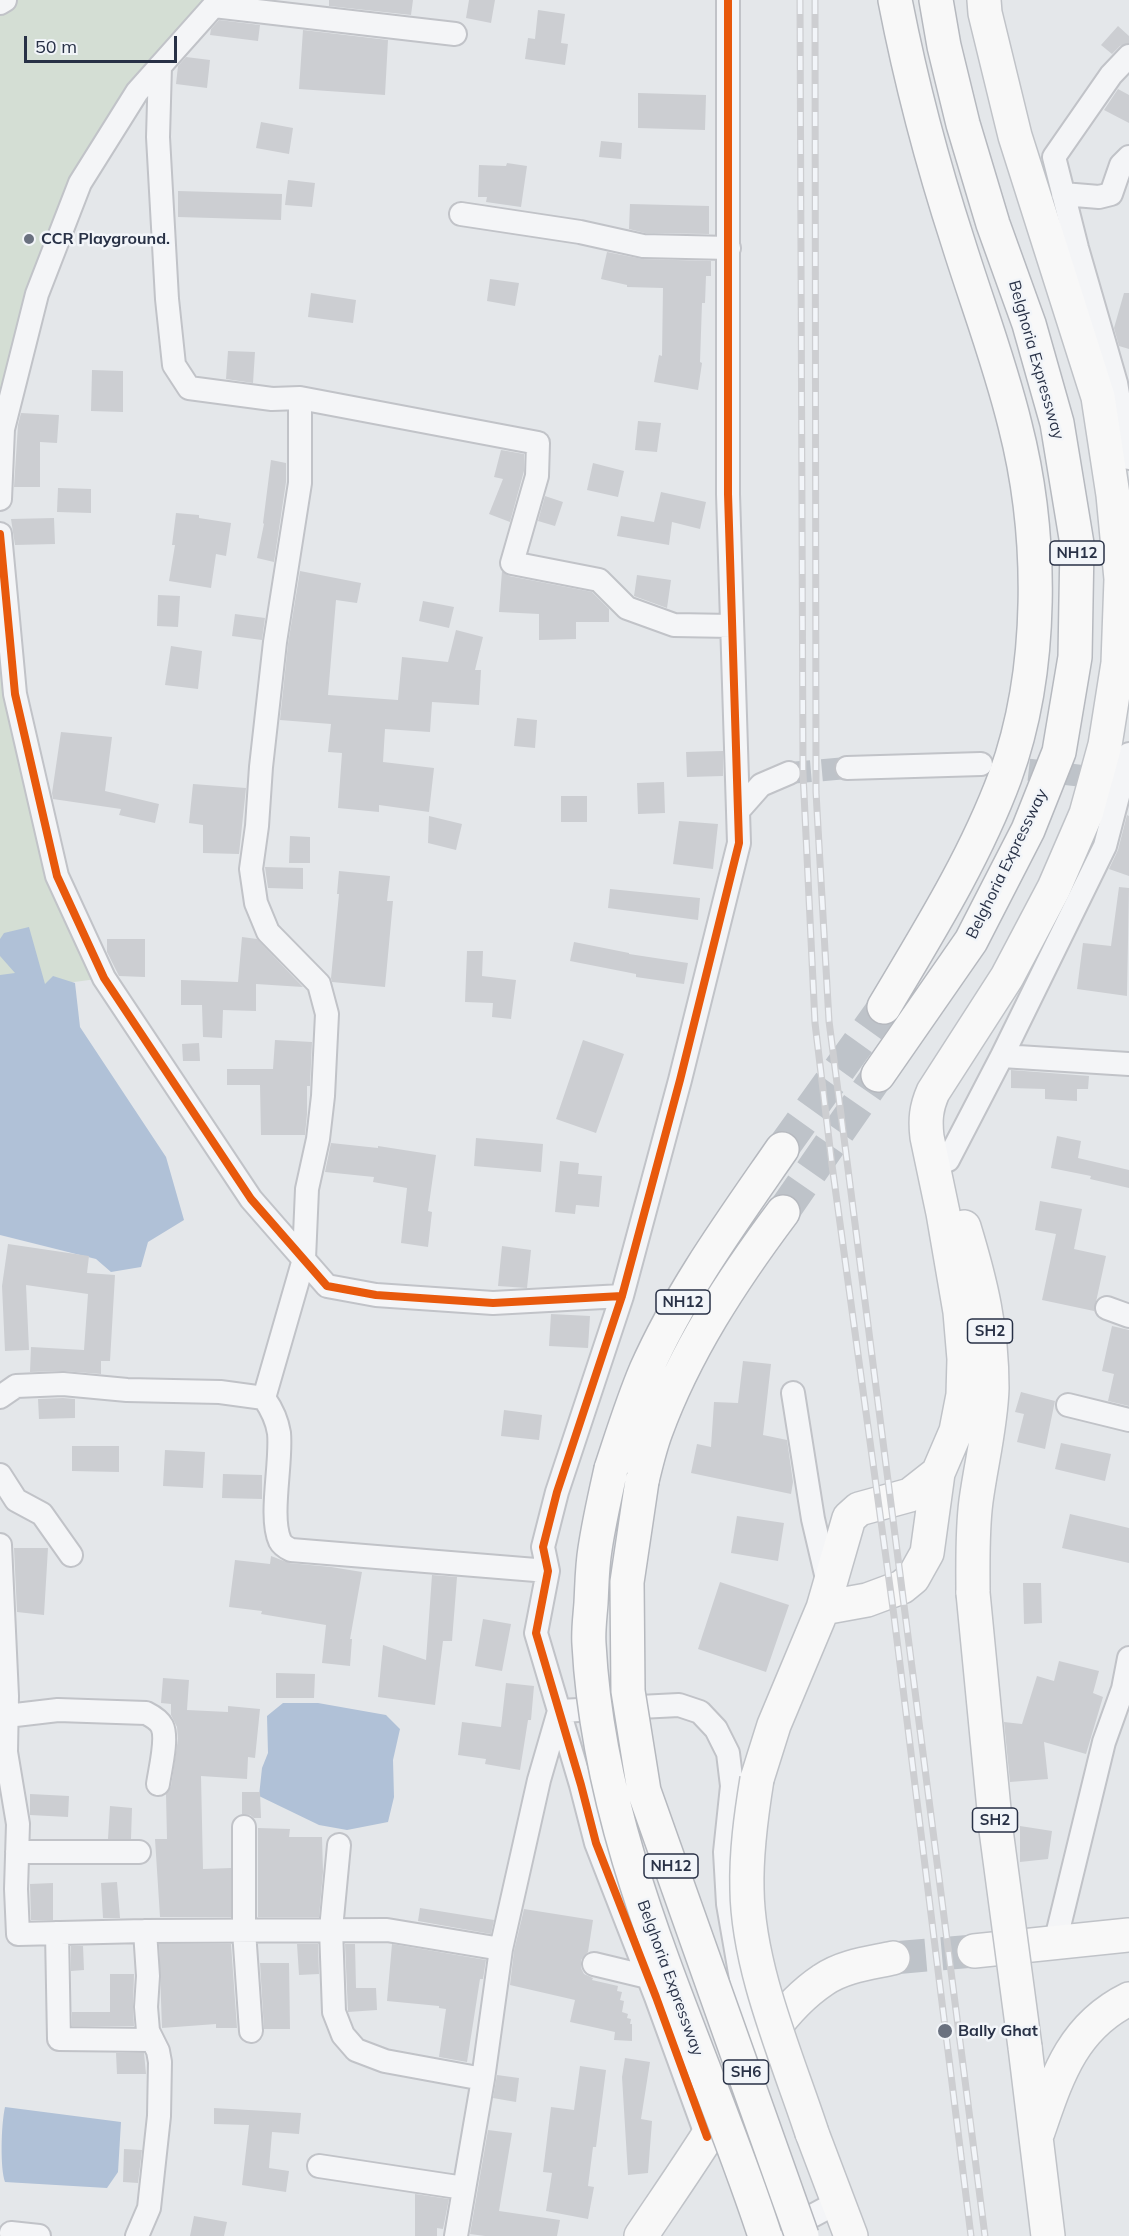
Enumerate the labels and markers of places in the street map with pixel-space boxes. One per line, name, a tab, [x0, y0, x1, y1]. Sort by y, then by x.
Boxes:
place label: CCR Playground.	[41, 229, 170, 249]
marker: CCR Playground.	[22, 232, 36, 246]
place label: Bally Ghat	[958, 2021, 1038, 2041]
marker: Bally Ghat	[936, 2022, 954, 2040]

